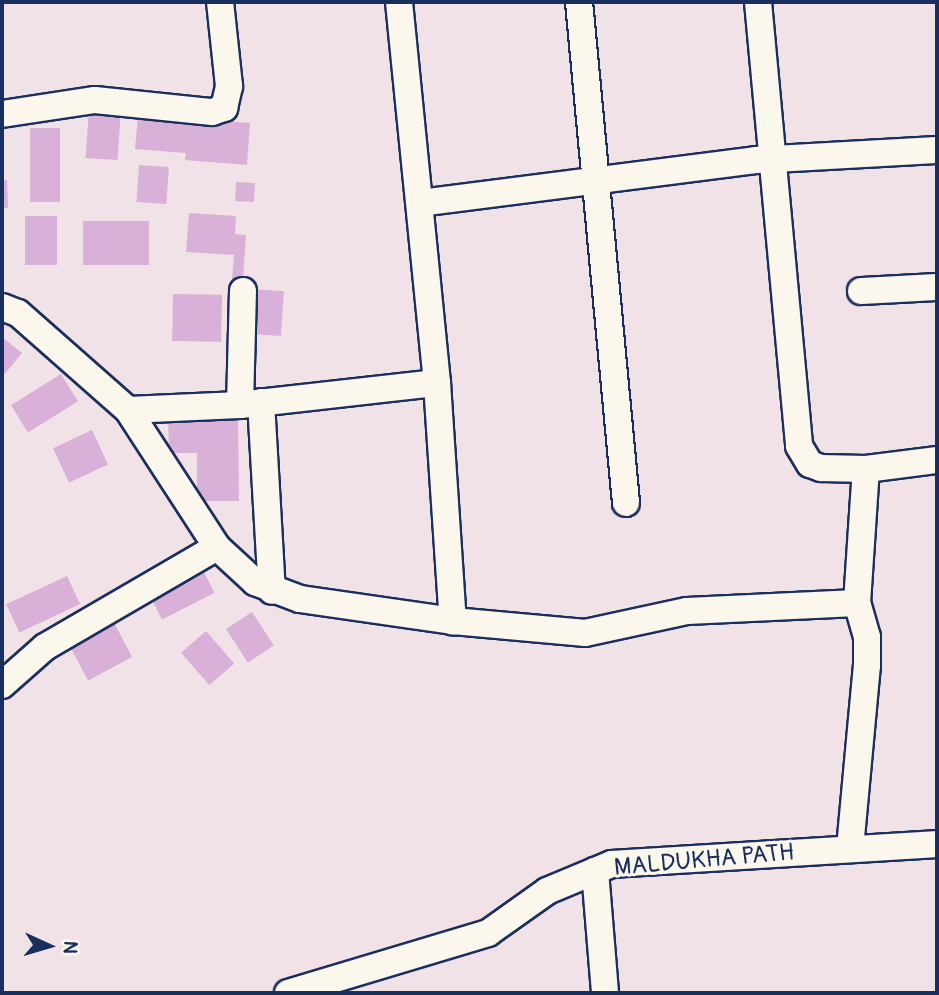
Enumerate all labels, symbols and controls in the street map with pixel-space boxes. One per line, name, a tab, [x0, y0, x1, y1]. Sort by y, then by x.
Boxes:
street label: MALDUKHA PATH	[613, 838, 795, 882]
north arrow	[14, 911, 84, 981]
text: N	[58, 940, 82, 955]

